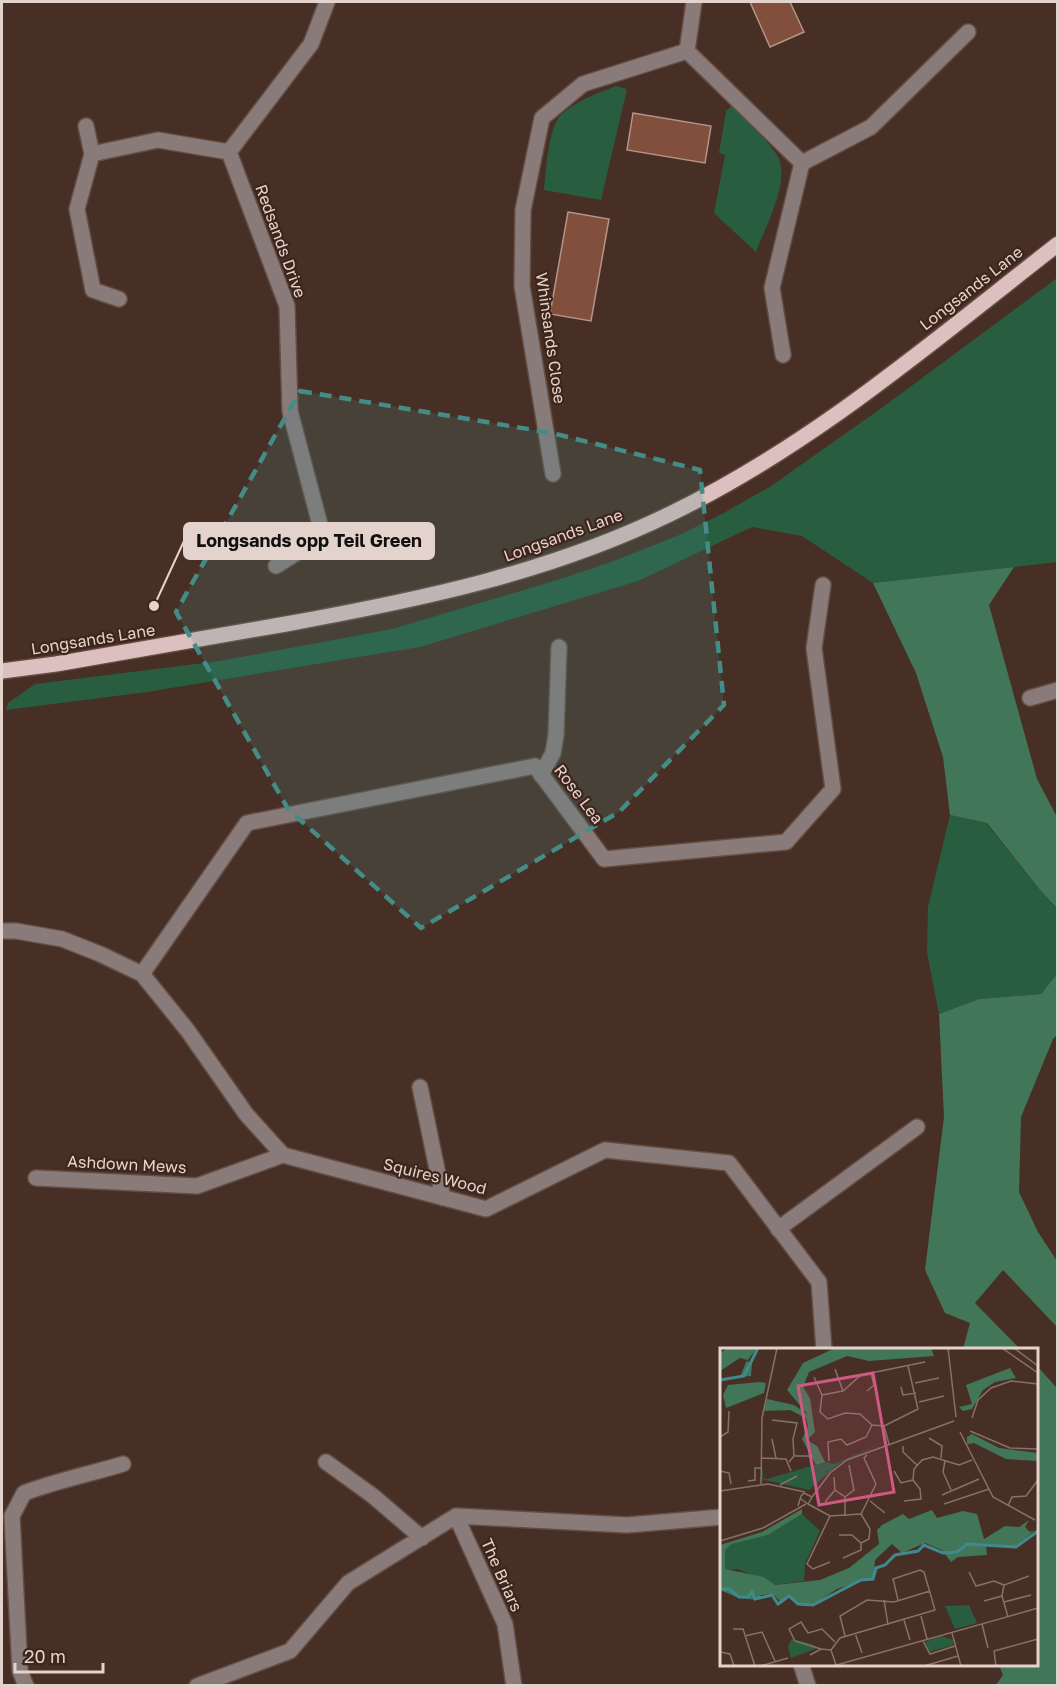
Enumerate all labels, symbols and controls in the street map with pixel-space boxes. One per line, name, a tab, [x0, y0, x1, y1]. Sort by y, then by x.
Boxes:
street label: Redsands Drive	[251, 182, 311, 300]
street label: Longsands Lane	[915, 242, 1027, 334]
street label: Whinsands Close	[532, 271, 570, 405]
street label: Longsands Lane	[501, 504, 625, 566]
callout: Longsands opp Teil Green	[184, 523, 434, 559]
text: Longsands opp Teil Green	[196, 529, 422, 551]
street label: Longsands Lane	[30, 619, 156, 659]
street label: Rose Lea	[550, 760, 608, 828]
street label: Ashdown Mews	[67, 1151, 187, 1177]
street label: Squires Wood	[381, 1154, 489, 1198]
inset map	[720, 1348, 1038, 1666]
street label: The Briars	[477, 1535, 527, 1615]
scale bar	[15, 1636, 104, 1674]
text: 20 m	[24, 1645, 66, 1667]

